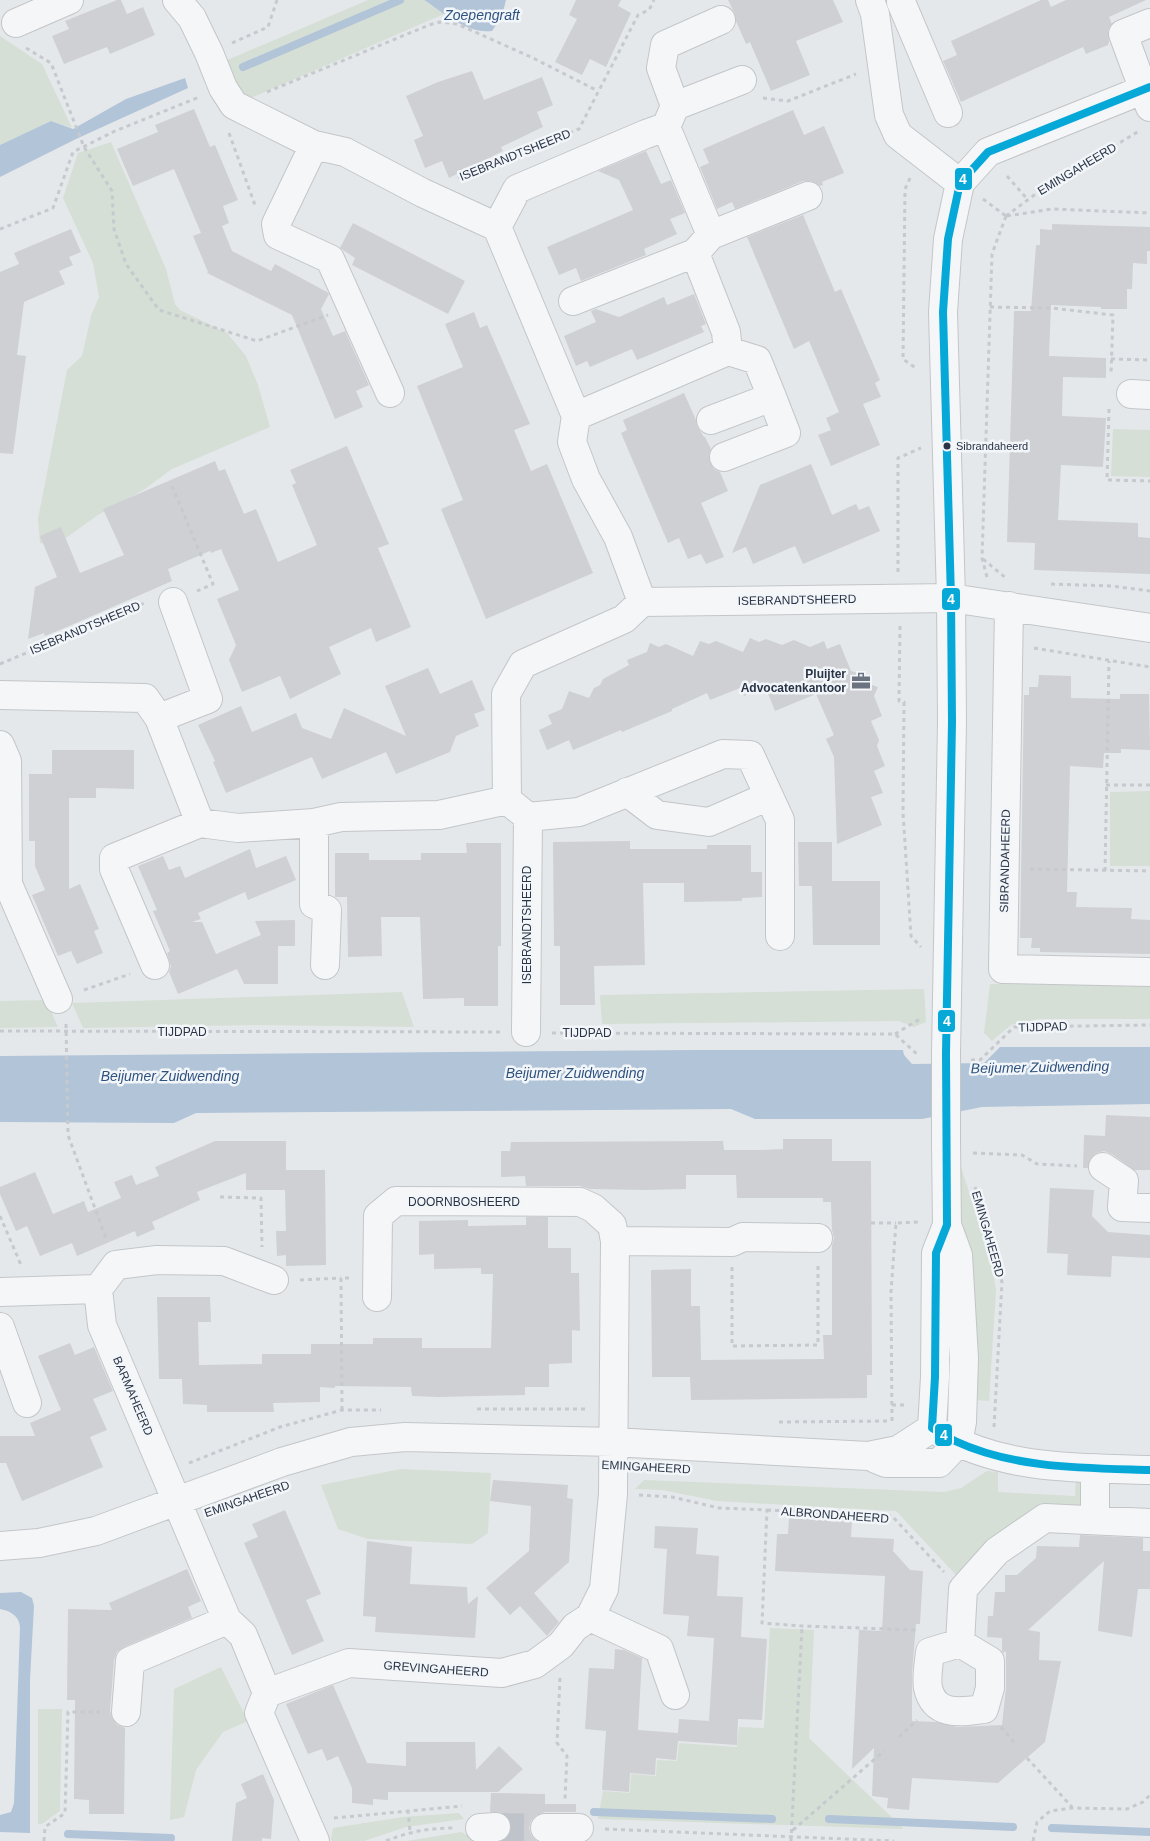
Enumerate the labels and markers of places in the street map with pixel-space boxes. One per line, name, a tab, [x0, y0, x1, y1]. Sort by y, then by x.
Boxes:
place label: Sibrandaheerd	[956, 440, 1028, 452]
marker: Sibrandaheerd	[942, 441, 952, 451]
place label: Pluijter Advocatenkantoor	[741, 667, 846, 695]
office icon: Pluijter Advocatenkantoor	[850, 670, 872, 692]

